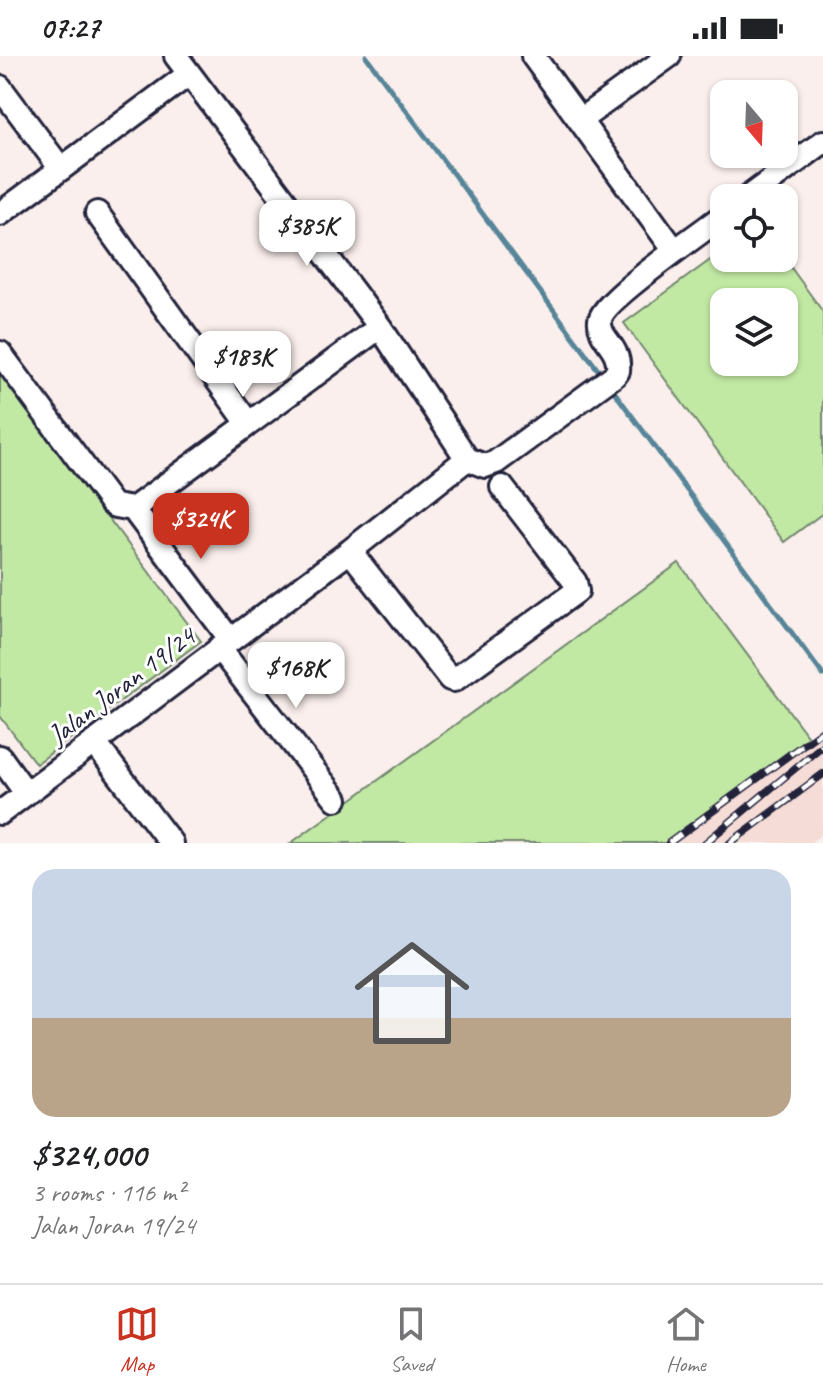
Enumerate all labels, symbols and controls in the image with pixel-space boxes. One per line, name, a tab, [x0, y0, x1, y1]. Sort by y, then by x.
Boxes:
text: 07:27	[40, 9, 100, 47]
north arrow	[710, 80, 798, 168]
map controls	[710, 80, 798, 376]
button: locate	[710, 184, 798, 272]
pin: $385K	[251, 200, 363, 268]
text: $385K	[277, 209, 337, 242]
button: layers	[710, 288, 798, 376]
pin: $183K	[187, 331, 299, 399]
text: $183K	[213, 340, 273, 373]
pin: $324K	[145, 493, 257, 561]
text: $324K	[171, 502, 231, 535]
street label: Jalan Joran 19/24	[39, 617, 204, 753]
pin: $168K	[240, 642, 352, 710]
text: $168K	[266, 651, 326, 684]
icon: home	[340, 921, 484, 1065]
text: $324,000	[32, 1133, 146, 1176]
text: 3 rooms · 116 m²	[32, 1176, 184, 1209]
text: Jalan Joran 19/24	[32, 1209, 195, 1242]
tab: Map	[115, 1302, 159, 1378]
tab: Saved	[389, 1302, 433, 1378]
tab: Home	[664, 1302, 708, 1378]

